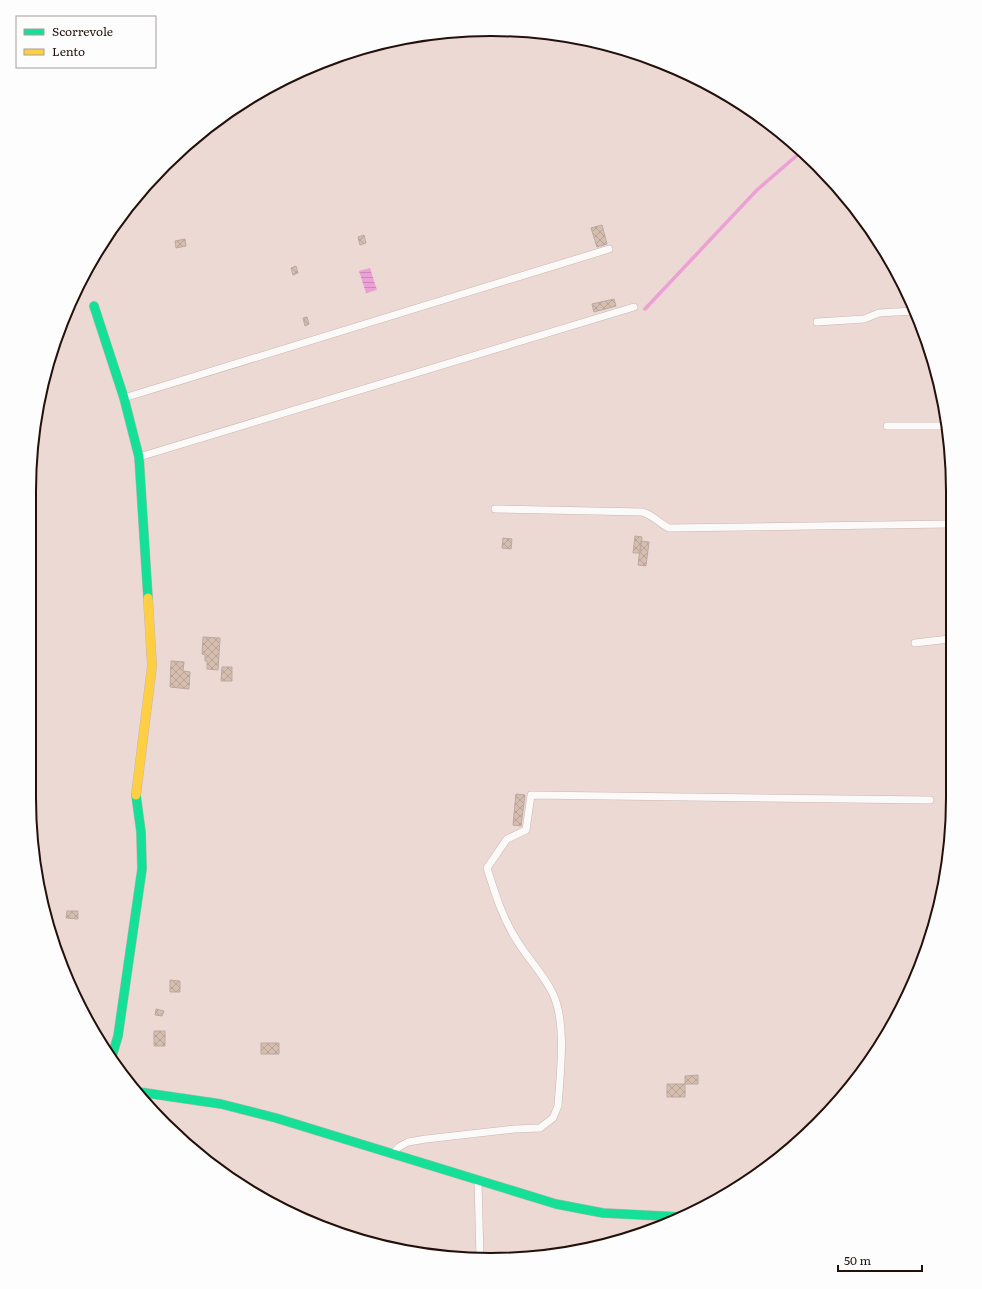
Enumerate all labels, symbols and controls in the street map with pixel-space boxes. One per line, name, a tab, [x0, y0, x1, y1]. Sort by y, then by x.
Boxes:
legend	[16, 16, 156, 68]
text: Scorrevole	[52, 22, 113, 40]
text: Lento	[52, 42, 85, 60]
scale bar	[838, 1247, 922, 1273]
text: 50 m	[844, 1251, 871, 1269]

